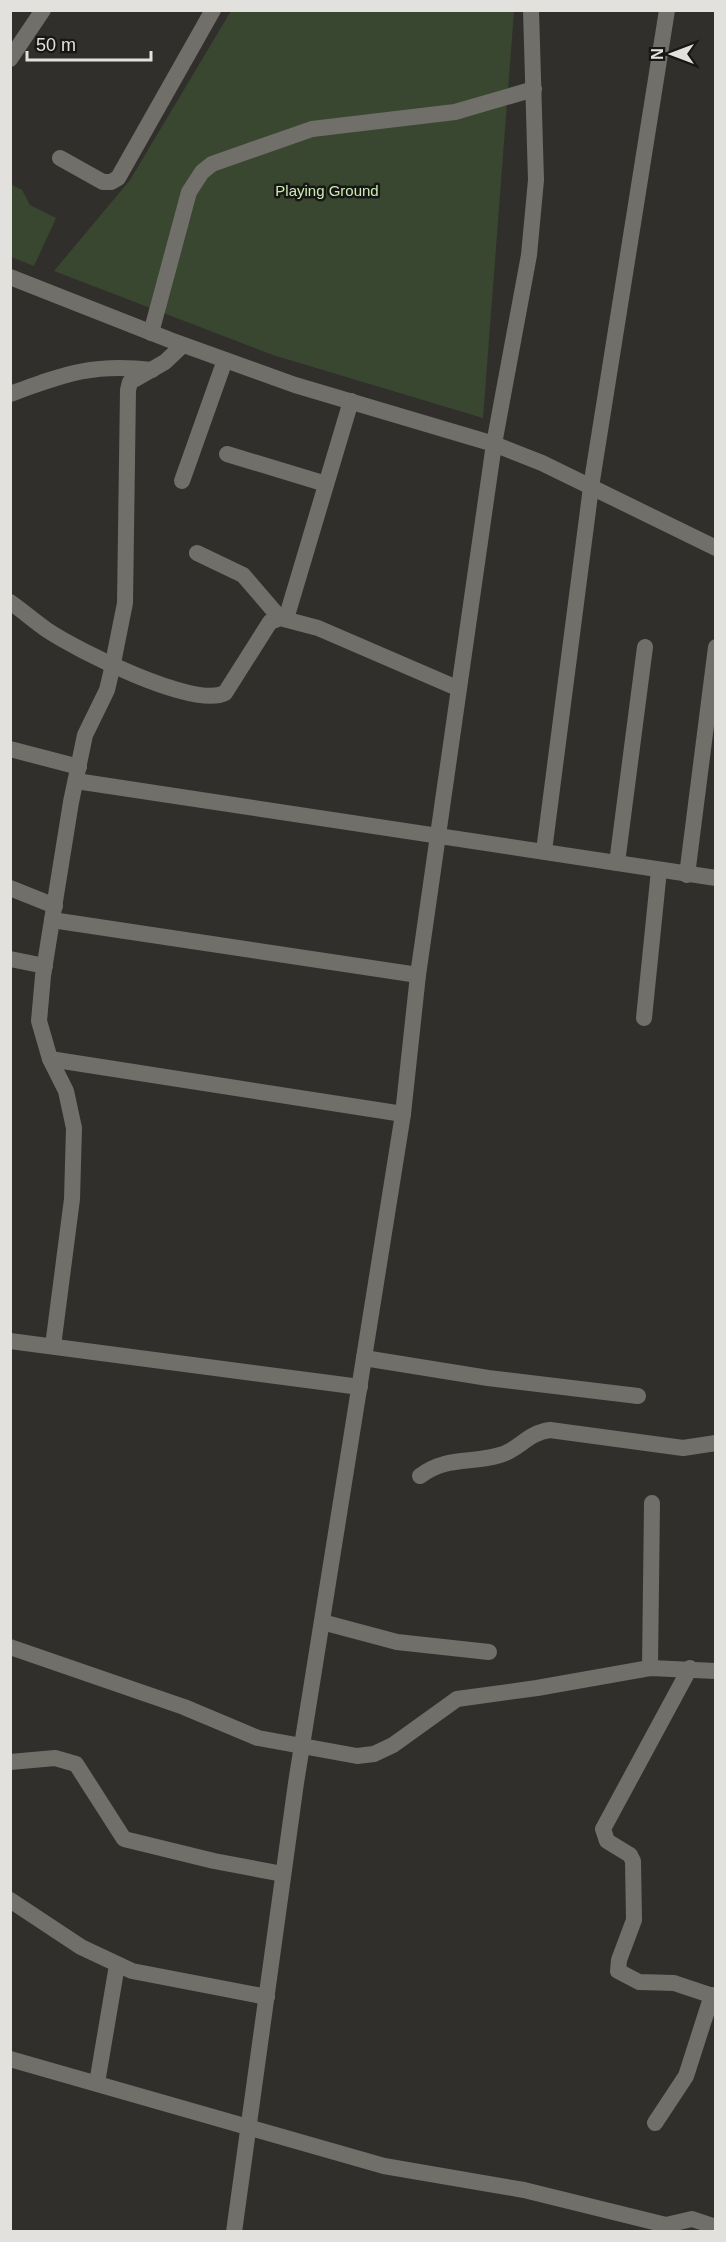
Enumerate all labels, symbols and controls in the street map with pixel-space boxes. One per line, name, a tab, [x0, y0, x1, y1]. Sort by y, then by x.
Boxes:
scale bar	[27, 24, 152, 62]
north arrow	[642, 24, 702, 84]
text: 50 m	[36, 35, 76, 55]
text: N	[649, 48, 666, 60]
park label: Playing Ground	[275, 182, 379, 199]

